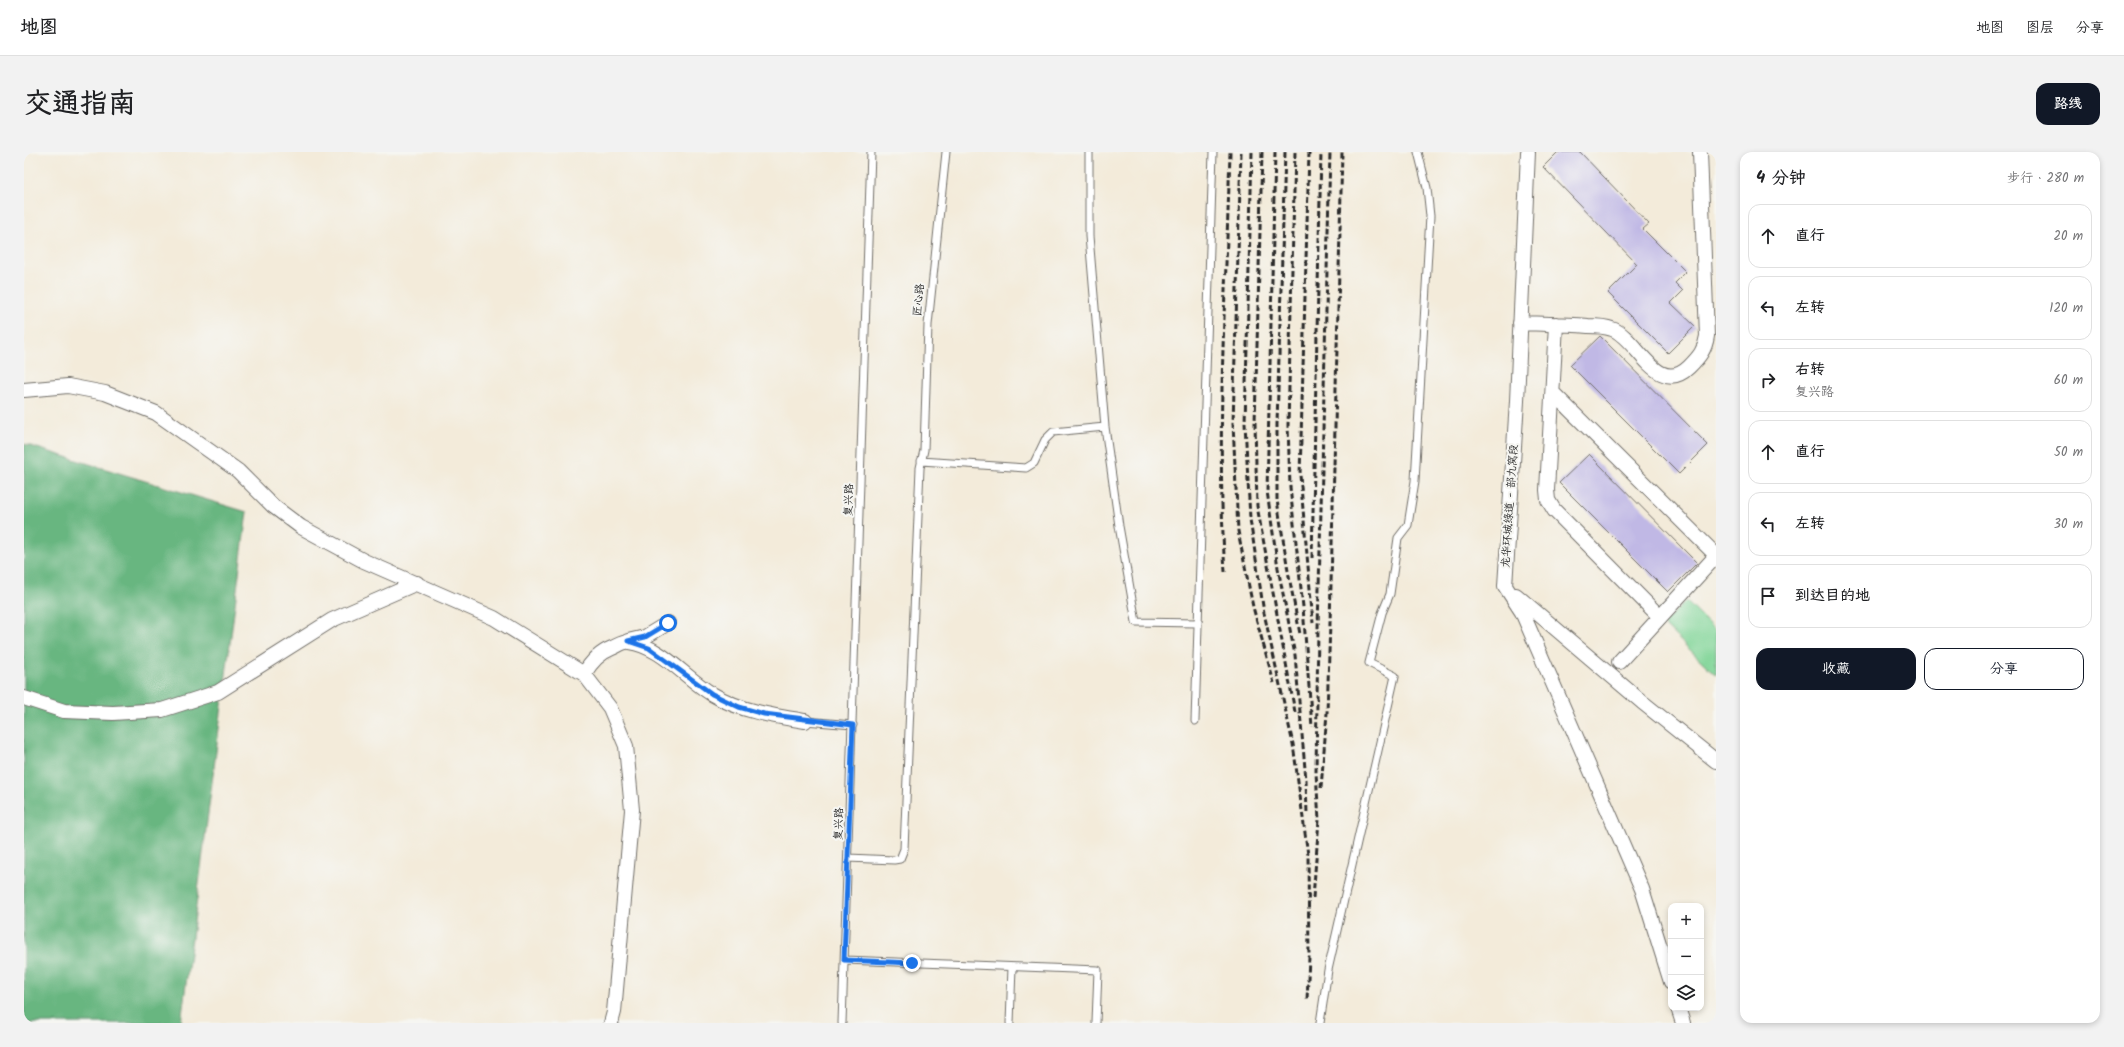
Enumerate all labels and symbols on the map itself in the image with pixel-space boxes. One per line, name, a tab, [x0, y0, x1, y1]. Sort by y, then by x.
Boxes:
street label: 匠心路	[909, 283, 929, 317]
street label: 龙华环城绿道 - 部九窝段	[1497, 444, 1523, 568]
street label: 复兴路	[839, 483, 859, 517]
route start	[659, 614, 677, 632]
street label: 复兴路	[829, 807, 849, 841]
route end	[903, 954, 921, 972]

